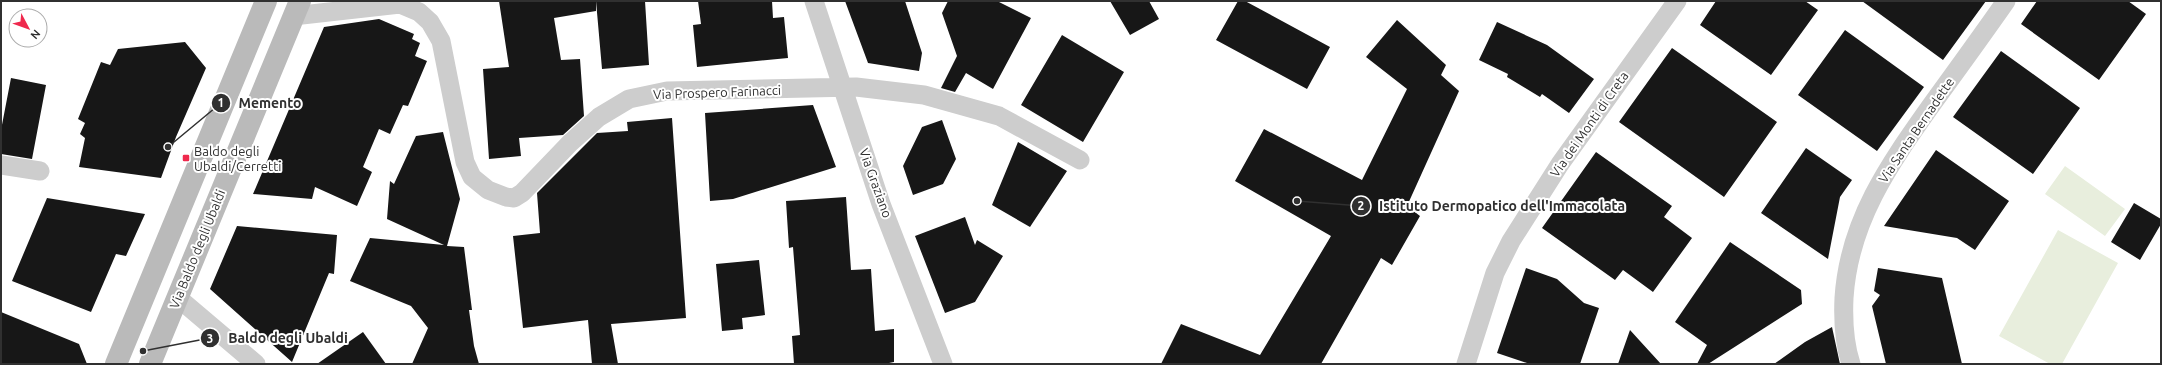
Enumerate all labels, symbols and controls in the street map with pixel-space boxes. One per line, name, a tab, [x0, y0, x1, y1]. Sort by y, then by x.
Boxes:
north arrow	[8, 8, 48, 48]
text: N	[28, 28, 43, 42]
street label: Via dei Monti di Creta	[1547, 69, 1631, 179]
street label: Via Santa Bernadette	[1876, 75, 1956, 185]
street label: Via Prospero Farinacci	[653, 83, 781, 101]
callout: Memento	[211, 90, 310, 116]
text: Memento	[238, 95, 302, 111]
text: 1	[218, 96, 224, 109]
place label: Baldo degli Ubaldi/Cerretti	[194, 144, 281, 173]
street label: Via Graziano	[857, 147, 895, 219]
marker: Baldo degli Ubaldi/Cerretti	[181, 153, 191, 163]
street label: Via Baldo degli Ubaldi	[167, 187, 227, 311]
callout: Istituto Dermopatico dell'Immacolata	[1351, 193, 1633, 219]
text: Istituto Dermopatico dell'Immacolata	[1379, 198, 1625, 214]
text: 2	[1358, 199, 1365, 212]
callout: Baldo degli Ubaldi	[200, 325, 356, 351]
text: Baldo degli Ubaldi	[228, 330, 348, 346]
text: 3	[207, 332, 213, 345]

